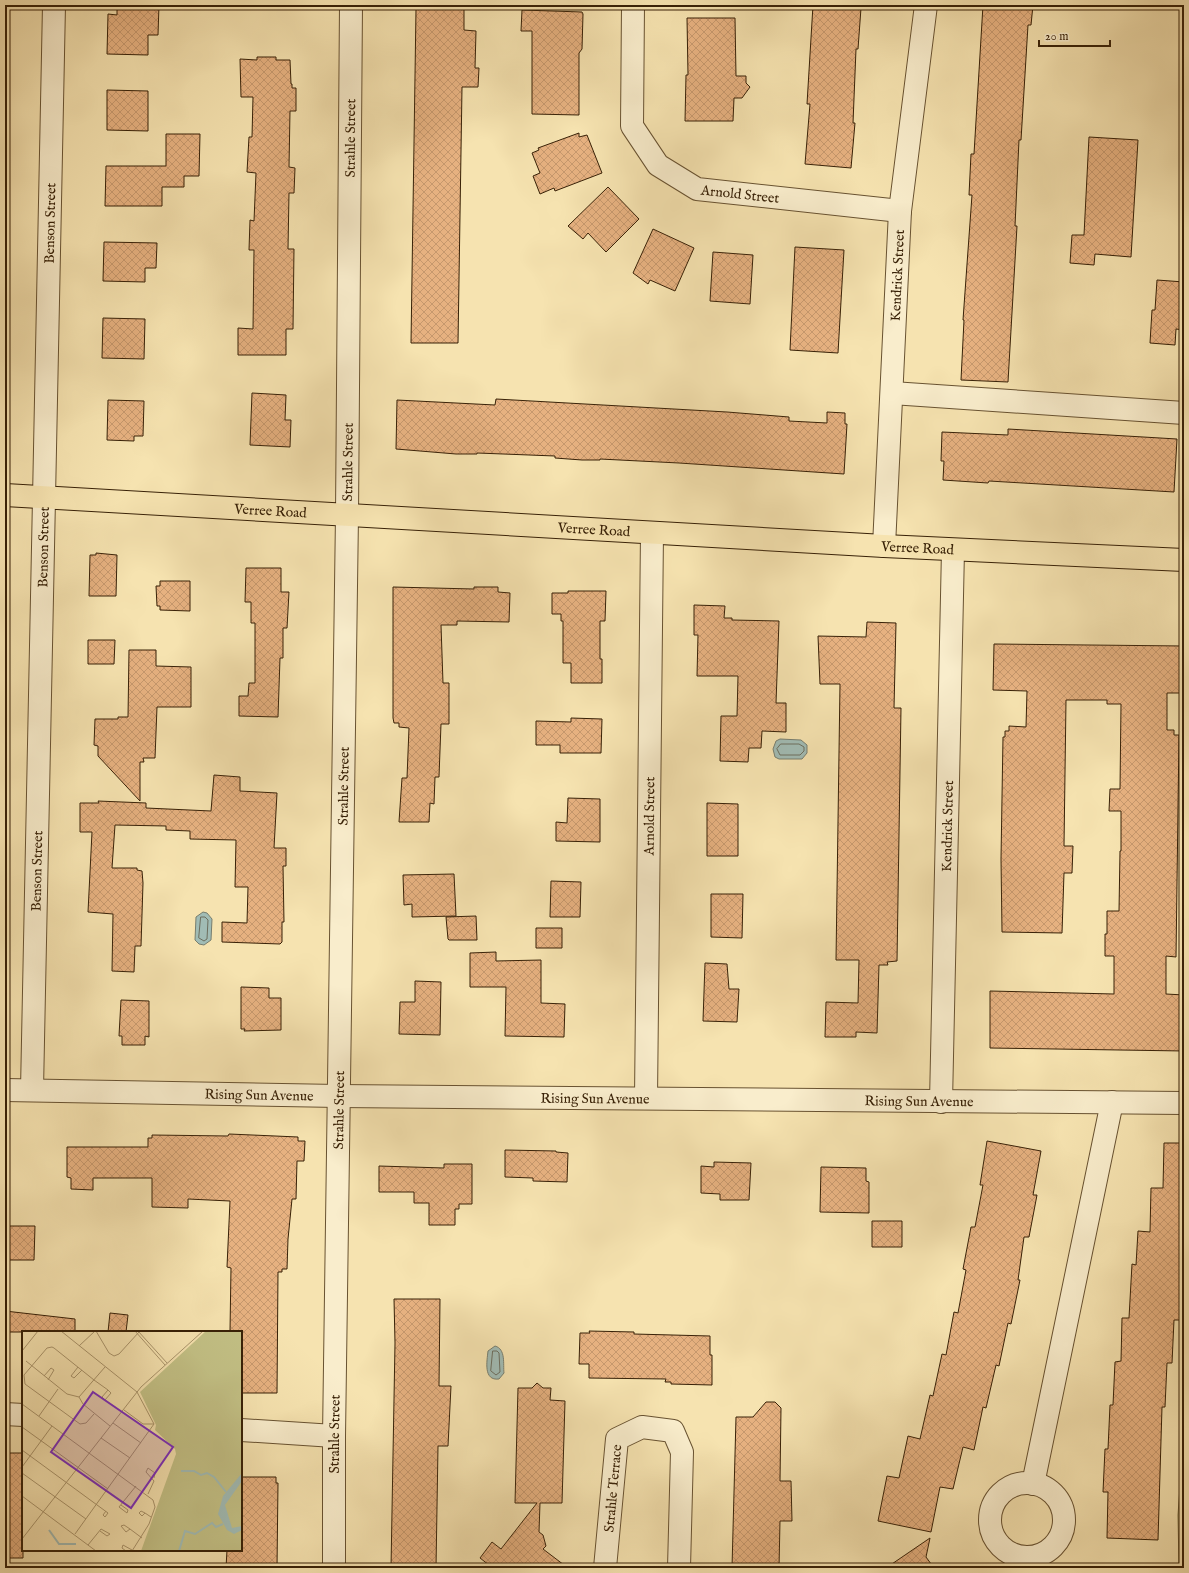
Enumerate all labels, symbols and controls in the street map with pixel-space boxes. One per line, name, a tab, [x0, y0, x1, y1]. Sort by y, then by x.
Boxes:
scale bar	[1039, 22, 1110, 48]
text: 20 m	[1045, 29, 1068, 44]
street label: Strahle Street	[342, 98, 360, 178]
street label: Arnold Street	[699, 181, 780, 208]
street label: Benson Street	[41, 182, 60, 264]
street label: Kendrick Street	[887, 229, 909, 322]
street label: Strahle Street	[339, 422, 358, 502]
street label: Verree Road	[233, 500, 308, 523]
street label: Benson Street	[34, 506, 54, 588]
street label: Verree Road	[556, 519, 631, 541]
street label: Verree Road	[880, 538, 955, 559]
street label: Strahle Street	[335, 746, 354, 826]
street label: Arnold Street	[641, 776, 659, 856]
street label: Kendrick Street	[938, 780, 958, 872]
street label: Benson Street	[28, 830, 47, 912]
street label: Strahle Street	[330, 1070, 349, 1150]
street label: Rising Sun Avenue	[204, 1086, 314, 1106]
street label: Rising Sun Avenue	[540, 1090, 650, 1109]
street label: Rising Sun Avenue	[864, 1092, 974, 1111]
inset map	[22, 1331, 242, 1551]
street label: Strahle Street	[326, 1394, 345, 1473]
street label: Strahle Terrace	[600, 1443, 627, 1533]

